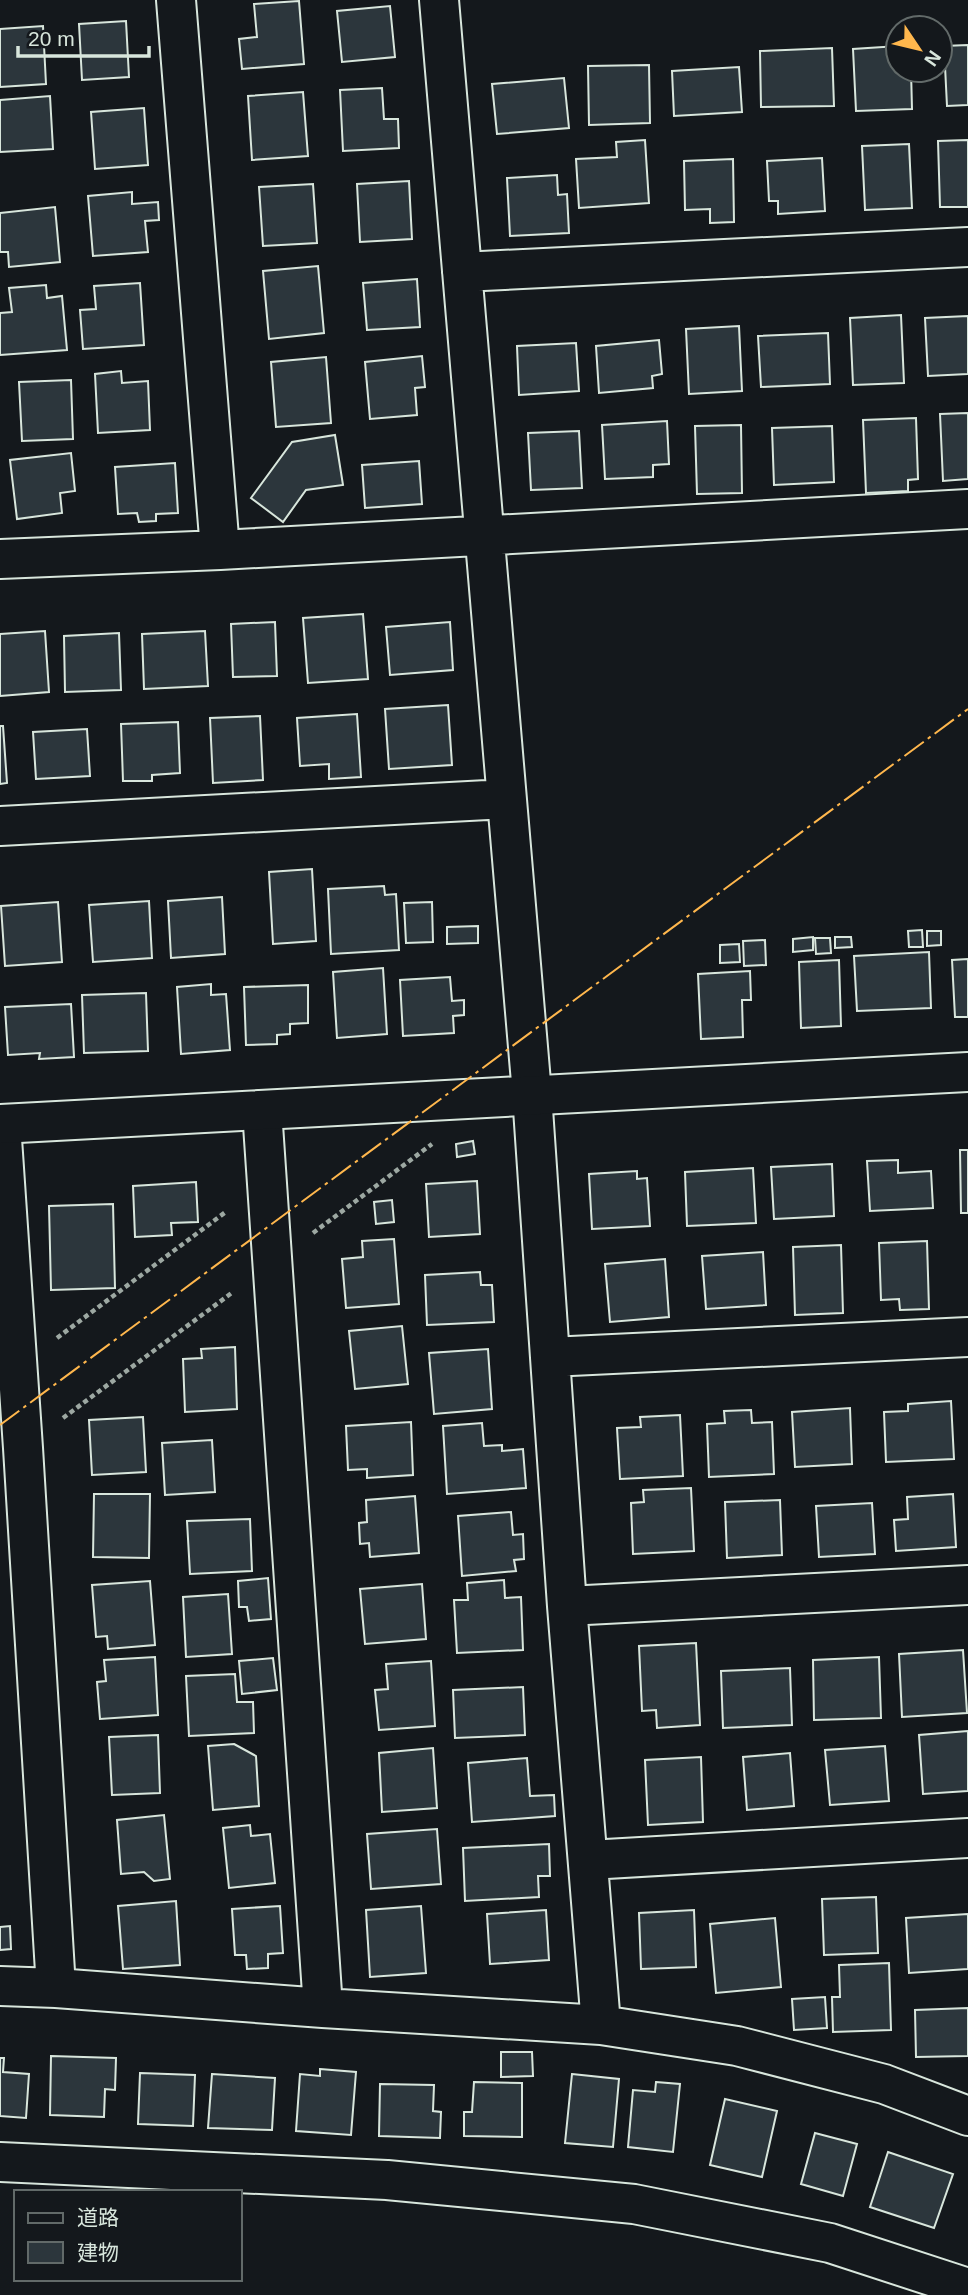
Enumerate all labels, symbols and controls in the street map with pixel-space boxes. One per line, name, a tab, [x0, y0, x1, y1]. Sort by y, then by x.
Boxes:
scale bar	[18, 14, 149, 58]
north arrow	[884, 14, 954, 84]
text: 20 m	[28, 27, 75, 50]
text: N	[920, 47, 945, 70]
legend	[14, 2190, 242, 2281]
text: 道路	[77, 2206, 119, 2229]
text: 建物	[77, 2241, 119, 2264]

